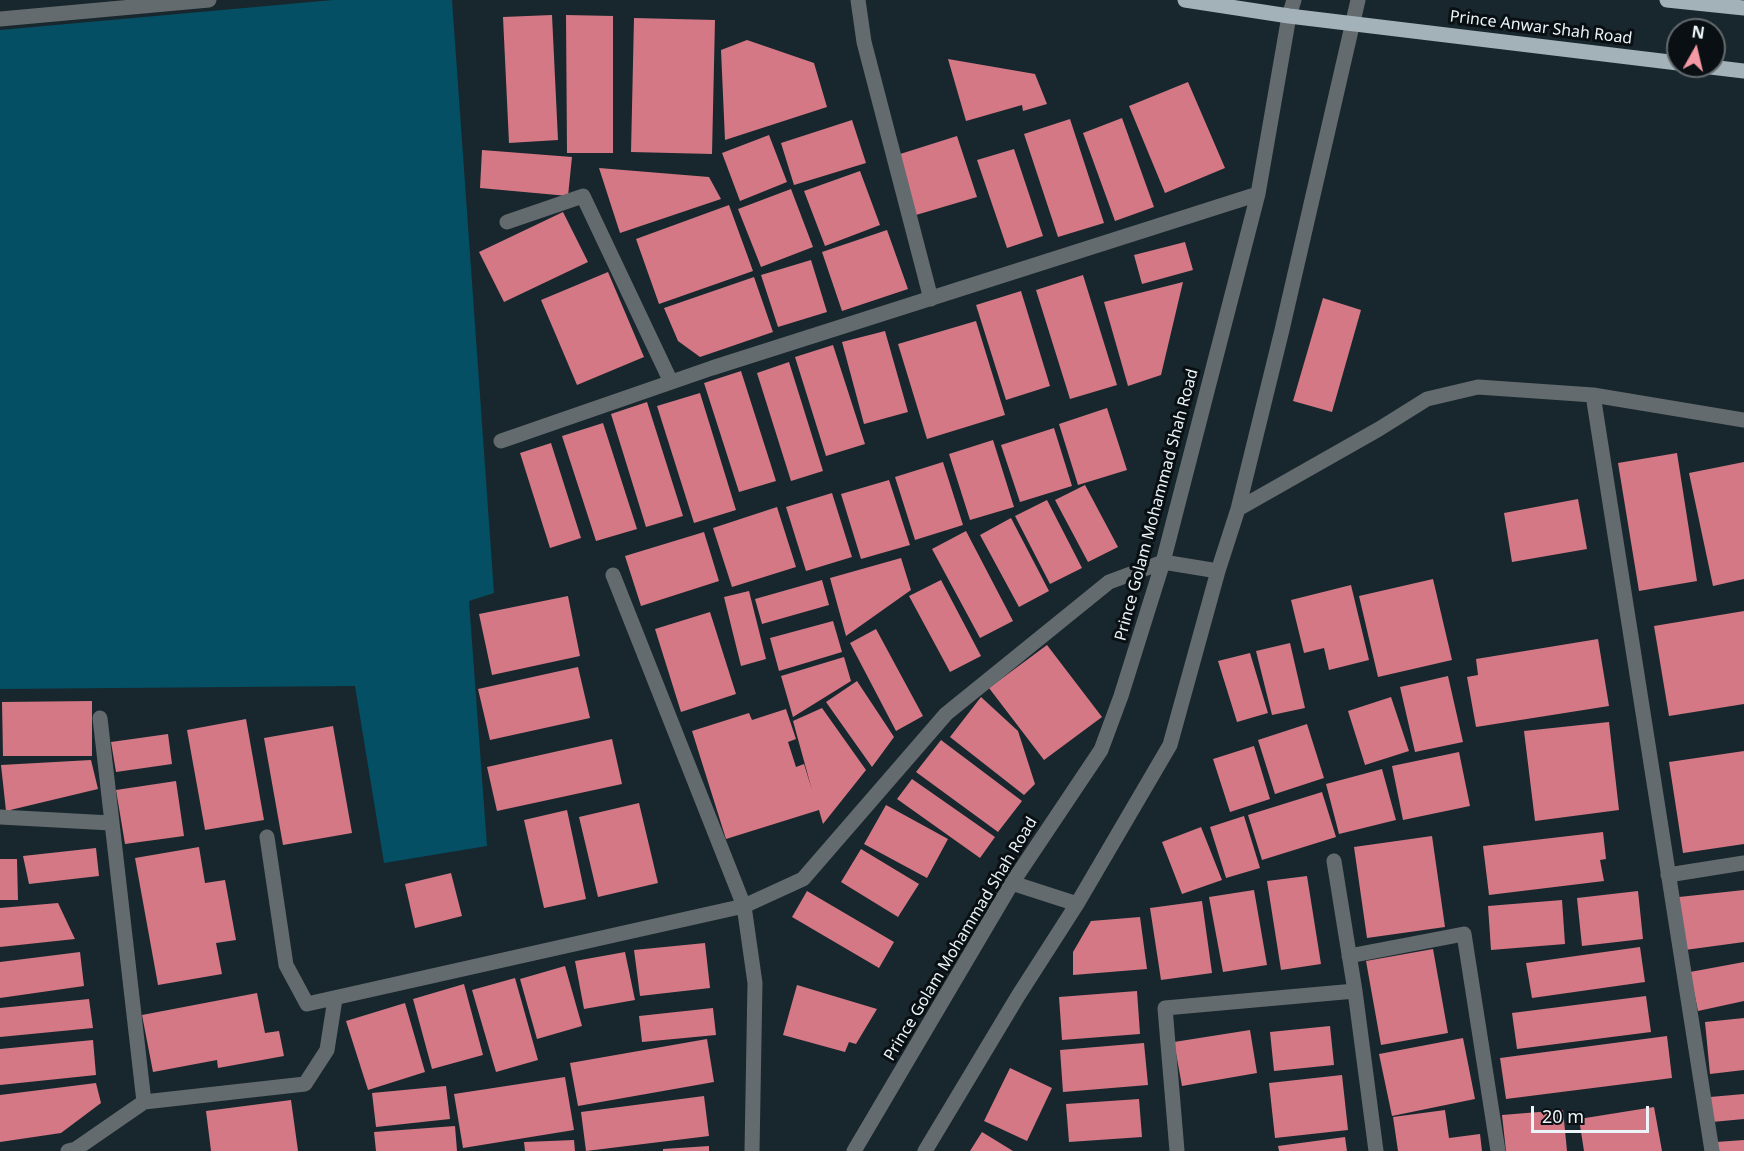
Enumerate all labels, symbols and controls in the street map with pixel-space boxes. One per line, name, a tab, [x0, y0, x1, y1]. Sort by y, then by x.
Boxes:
street label: Prince Anwar Shah Road	[1449, 7, 1633, 49]
north arrow	[1666, 18, 1726, 78]
text: N	[1690, 20, 1706, 44]
street label: Prince Golam Mohammad Shah Road	[1111, 367, 1203, 643]
street label: Prince Golam Mohammad Shah Road	[880, 814, 1042, 1064]
scale bar	[1534, 1094, 1652, 1132]
text: 20 m	[1542, 1104, 1584, 1128]

